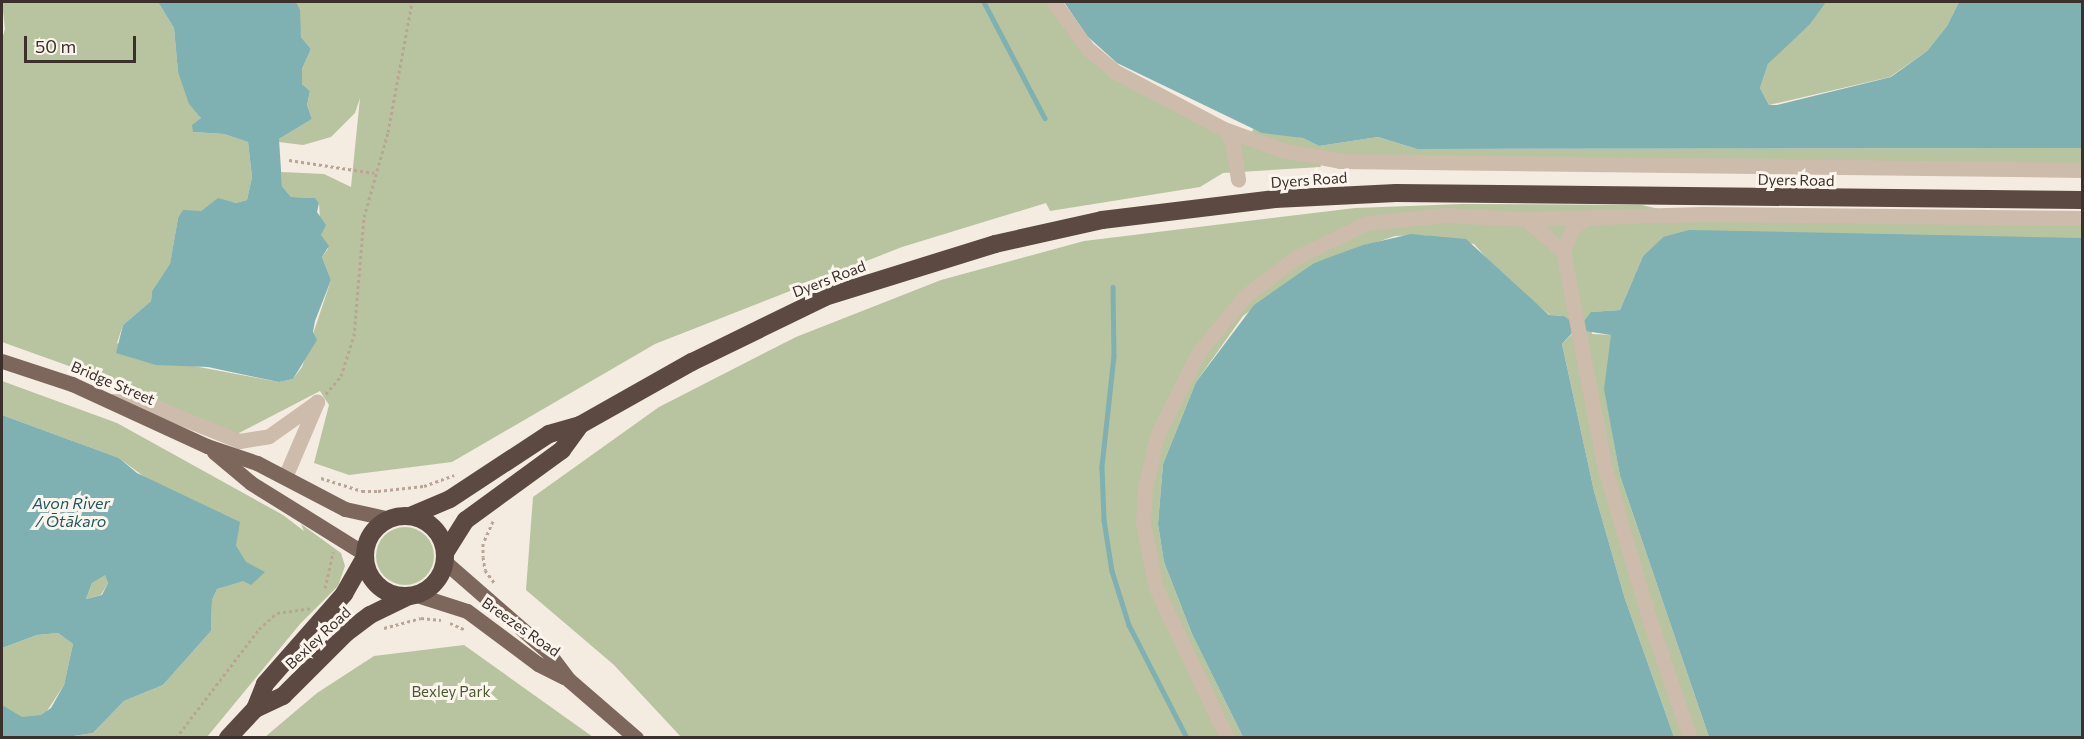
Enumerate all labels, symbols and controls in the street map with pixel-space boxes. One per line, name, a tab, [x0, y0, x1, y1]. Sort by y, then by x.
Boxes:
scale bar	[27, 24, 140, 62]
text: 50 m	[35, 35, 76, 57]
street label: Dyers Road	[1270, 168, 1348, 192]
street label: Dyers Road	[1757, 170, 1835, 190]
street label: Dyers Road	[790, 257, 868, 301]
street label: Bridge Street	[68, 357, 158, 409]
water label: Avon River / Ōtākaro	[32, 493, 110, 531]
street label: Breezes Road	[478, 593, 564, 661]
street label: Bexley Road	[282, 603, 354, 673]
park label: Bexley Park	[411, 683, 491, 701]

